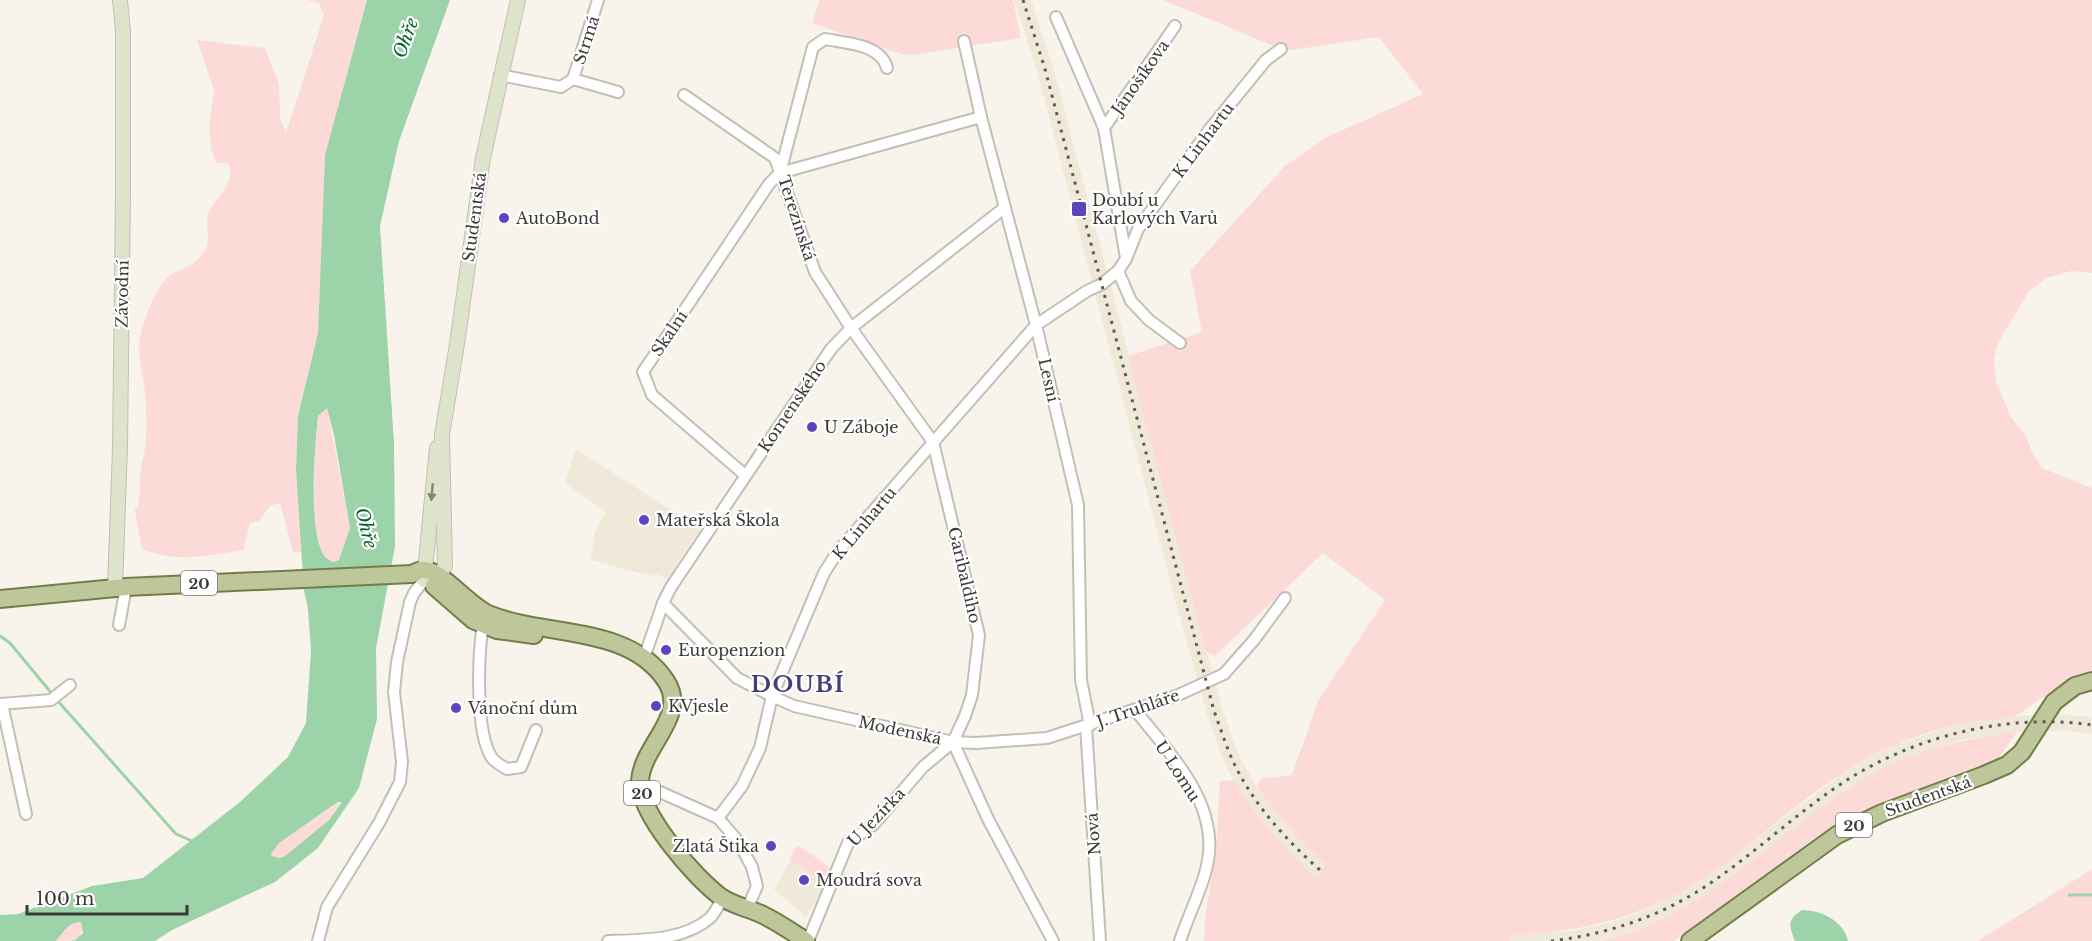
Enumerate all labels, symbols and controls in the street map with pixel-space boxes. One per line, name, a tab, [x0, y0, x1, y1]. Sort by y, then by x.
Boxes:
street label: Strmá	[569, 13, 603, 67]
water label: Ohře	[389, 15, 423, 61]
street label: Jánošíkova	[1106, 36, 1173, 120]
street label: K Linhartu	[1168, 98, 1238, 182]
street label: Studentská	[458, 171, 490, 263]
street label: Terezínská	[774, 173, 820, 263]
place label: Doubí u Karlových Varů	[1092, 190, 1218, 228]
marker: Doubí u Karlových Varů	[1070, 200, 1088, 218]
place label: AutoBond	[515, 208, 600, 228]
marker: AutoBond	[497, 211, 511, 225]
street label: Závodní	[111, 259, 133, 328]
street label: Skalní	[647, 306, 692, 360]
street label: Komenského	[754, 356, 830, 456]
street label: Lesní	[1034, 356, 1064, 404]
place label: U Záboje	[824, 417, 899, 437]
marker: U Záboje	[805, 420, 819, 434]
street label: K Linhartu	[828, 482, 900, 564]
one-way arrow	[427, 483, 437, 502]
water label: Ohře	[350, 505, 382, 551]
place label: Mateřská Škola	[656, 510, 780, 530]
marker: Mateřská Škola	[637, 513, 651, 527]
street label: Garibaldiho	[944, 525, 986, 625]
road number: 20	[181, 571, 217, 595]
place label: Europenzion	[678, 640, 785, 660]
marker: Europenzion	[659, 643, 673, 657]
district label: DOUBÍ	[751, 670, 845, 698]
street label: J. Truhláře	[1092, 685, 1182, 732]
place label: KVjesle	[668, 696, 729, 716]
place label: Vánoční dům	[467, 698, 578, 718]
marker: KVjesle	[649, 699, 663, 713]
marker: Vánoční dům	[449, 701, 463, 715]
street label: Modenská	[857, 711, 944, 749]
street label: U Lomu	[1151, 737, 1205, 805]
street label: Studentská	[1882, 771, 1974, 821]
road number: 20	[624, 781, 660, 805]
street label: U Jezírka	[843, 783, 909, 851]
street label: Nová	[1082, 812, 1104, 856]
road number: 20	[1836, 813, 1872, 837]
place label: Zlatá Štika	[673, 836, 759, 856]
marker: Zlatá Štika	[764, 839, 778, 853]
place label: Moudrá sova	[816, 870, 922, 890]
marker: Moudrá sova	[797, 873, 811, 887]
scale bar	[27, 878, 188, 916]
text: 100 m	[36, 888, 94, 910]

